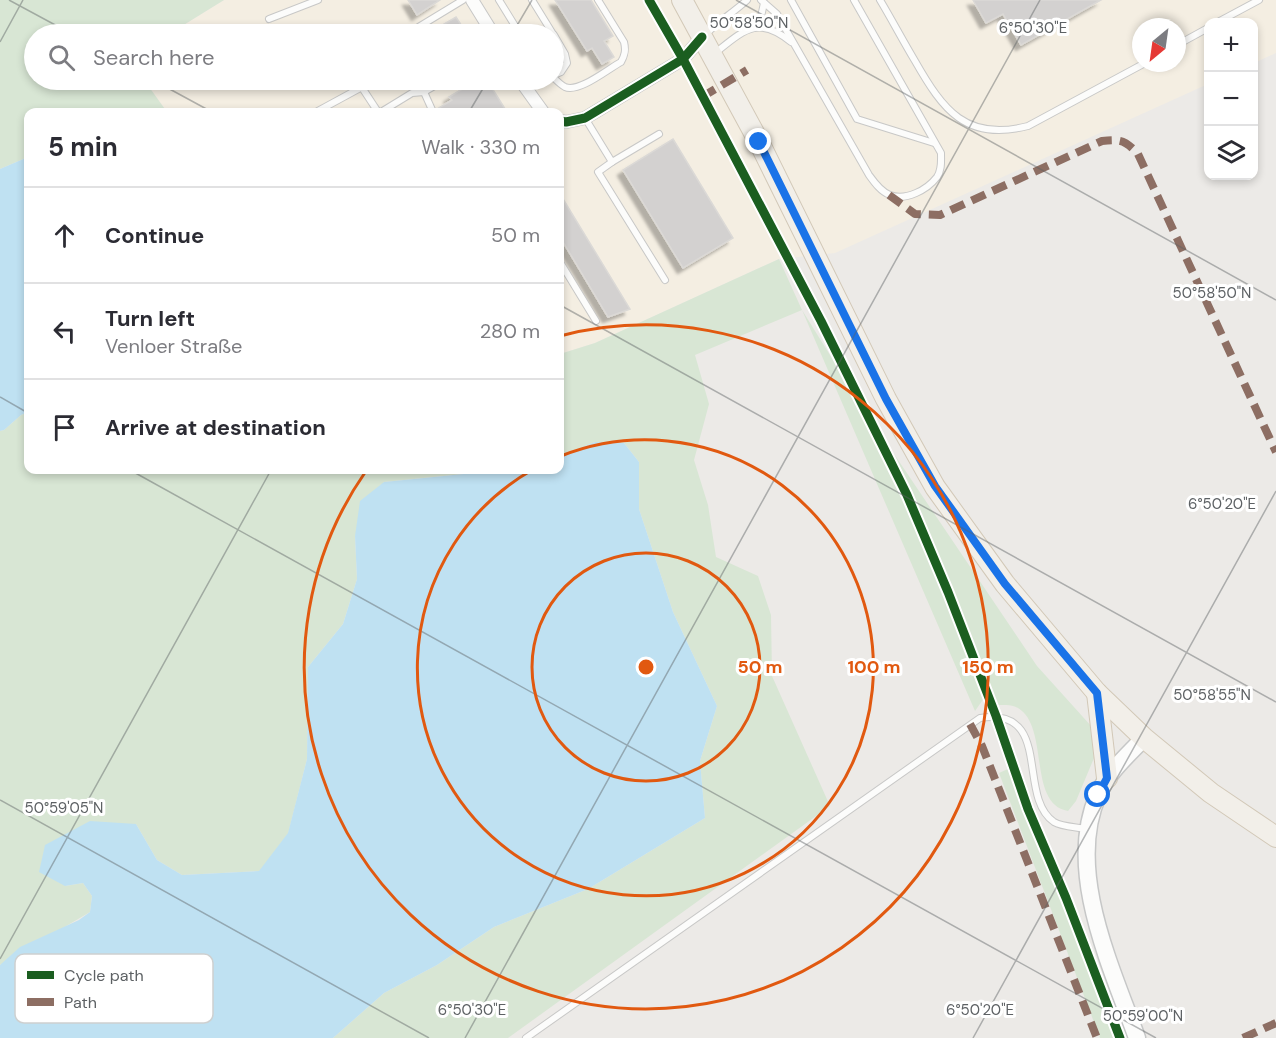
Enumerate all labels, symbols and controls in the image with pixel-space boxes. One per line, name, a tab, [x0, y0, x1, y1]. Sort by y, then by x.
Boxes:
text: 50°58'50"N	[710, 13, 788, 33]
text: 6°50'30"E	[999, 18, 1067, 38]
north arrow	[1132, 18, 1186, 72]
map controls	[1204, 18, 1258, 180]
button: +	[1204, 18, 1258, 72]
search box	[24, 24, 564, 90]
icon: search	[45, 41, 78, 74]
text: Search here	[93, 43, 214, 72]
button: −	[1204, 72, 1258, 126]
button: layers	[1204, 126, 1258, 180]
route end	[745, 128, 771, 154]
text: 5 min	[48, 130, 118, 164]
text: Walk · 330 m	[421, 134, 540, 160]
icon: ahead	[48, 219, 81, 252]
text: Continue	[105, 221, 204, 250]
text: 50 m	[491, 222, 540, 248]
text: 50°58'50"N	[1173, 283, 1251, 303]
text: Turn left	[105, 304, 195, 333]
icon: left	[48, 315, 81, 348]
text: 280 m	[480, 318, 540, 344]
text: Venloer Straße	[105, 333, 242, 359]
icon: arrive	[48, 411, 81, 444]
text: Arrive at destination	[105, 413, 326, 442]
text: 6°50'20"E	[1188, 494, 1256, 514]
text: 50 m	[737, 655, 783, 679]
text: 100 m	[847, 655, 901, 679]
text: 150 m	[962, 655, 1014, 679]
centre of rings	[636, 657, 656, 677]
text: 50°58'55"N	[1173, 685, 1251, 705]
route start	[1084, 781, 1110, 807]
text: 50°59'05"N	[25, 798, 103, 818]
legend	[15, 954, 213, 1023]
text: Cycle path	[64, 965, 144, 986]
text: Path	[64, 992, 97, 1013]
text: 6°50'30"E	[438, 1000, 506, 1020]
text: 6°50'20"E	[946, 1000, 1014, 1020]
text: 50°59'00"N	[1103, 1006, 1183, 1026]

